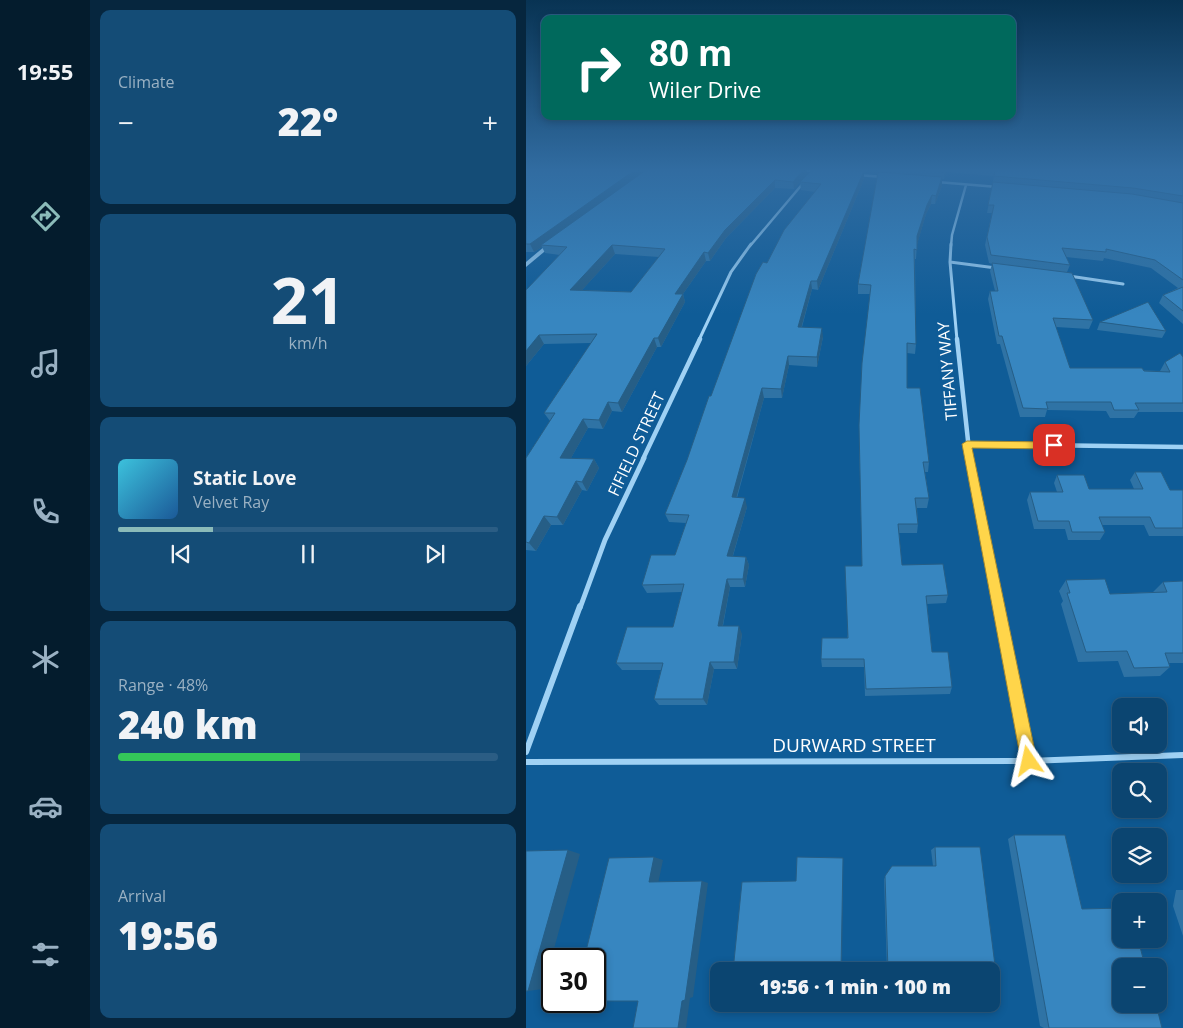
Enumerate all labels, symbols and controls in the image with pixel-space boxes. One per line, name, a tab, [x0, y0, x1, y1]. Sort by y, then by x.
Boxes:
text: 80 m	[649, 29, 732, 76]
icon: right	[566, 35, 631, 100]
text: 19:55	[17, 56, 73, 86]
text: Climate	[118, 71, 175, 93]
text: Wiler Drive	[649, 74, 761, 104]
text: 22°	[278, 95, 338, 147]
text: −	[118, 103, 134, 141]
text: +	[482, 103, 498, 141]
icon: directions	[28, 199, 63, 234]
text: 21	[271, 255, 345, 343]
street label: TIFFANY WAY	[932, 321, 962, 421]
text: km/h	[289, 332, 327, 354]
icon: music	[28, 346, 63, 381]
street label: FIFIELD STREET	[602, 388, 670, 500]
pin	[1033, 424, 1075, 466]
icon: arrive	[1040, 431, 1068, 459]
text: Static Love	[193, 465, 296, 491]
text: Velvet Ray	[193, 491, 269, 513]
icon: phone	[28, 494, 63, 529]
icon: previous	[167, 540, 195, 568]
icon: pause	[294, 540, 322, 568]
icon: next	[421, 540, 449, 568]
icon: climate	[28, 642, 63, 677]
text: Range · 48%	[118, 674, 208, 696]
text: 240 km	[118, 698, 258, 750]
map controls	[1112, 698, 1167, 1013]
button: sound	[1112, 698, 1167, 753]
street label: DURWARD STREET	[772, 732, 936, 758]
position arrow	[1002, 734, 1054, 786]
button: search	[1112, 763, 1167, 818]
icon: car	[28, 789, 63, 824]
button: layers	[1112, 828, 1167, 883]
text: Arrival	[118, 885, 166, 907]
button: +	[1112, 893, 1167, 948]
text: 19:56	[118, 909, 218, 961]
icon: filters	[28, 937, 63, 972]
speed limit sign: 30	[541, 948, 606, 1013]
button: −	[1112, 958, 1167, 1013]
text: 19:56 · 1 min · 100 m	[759, 974, 951, 1000]

